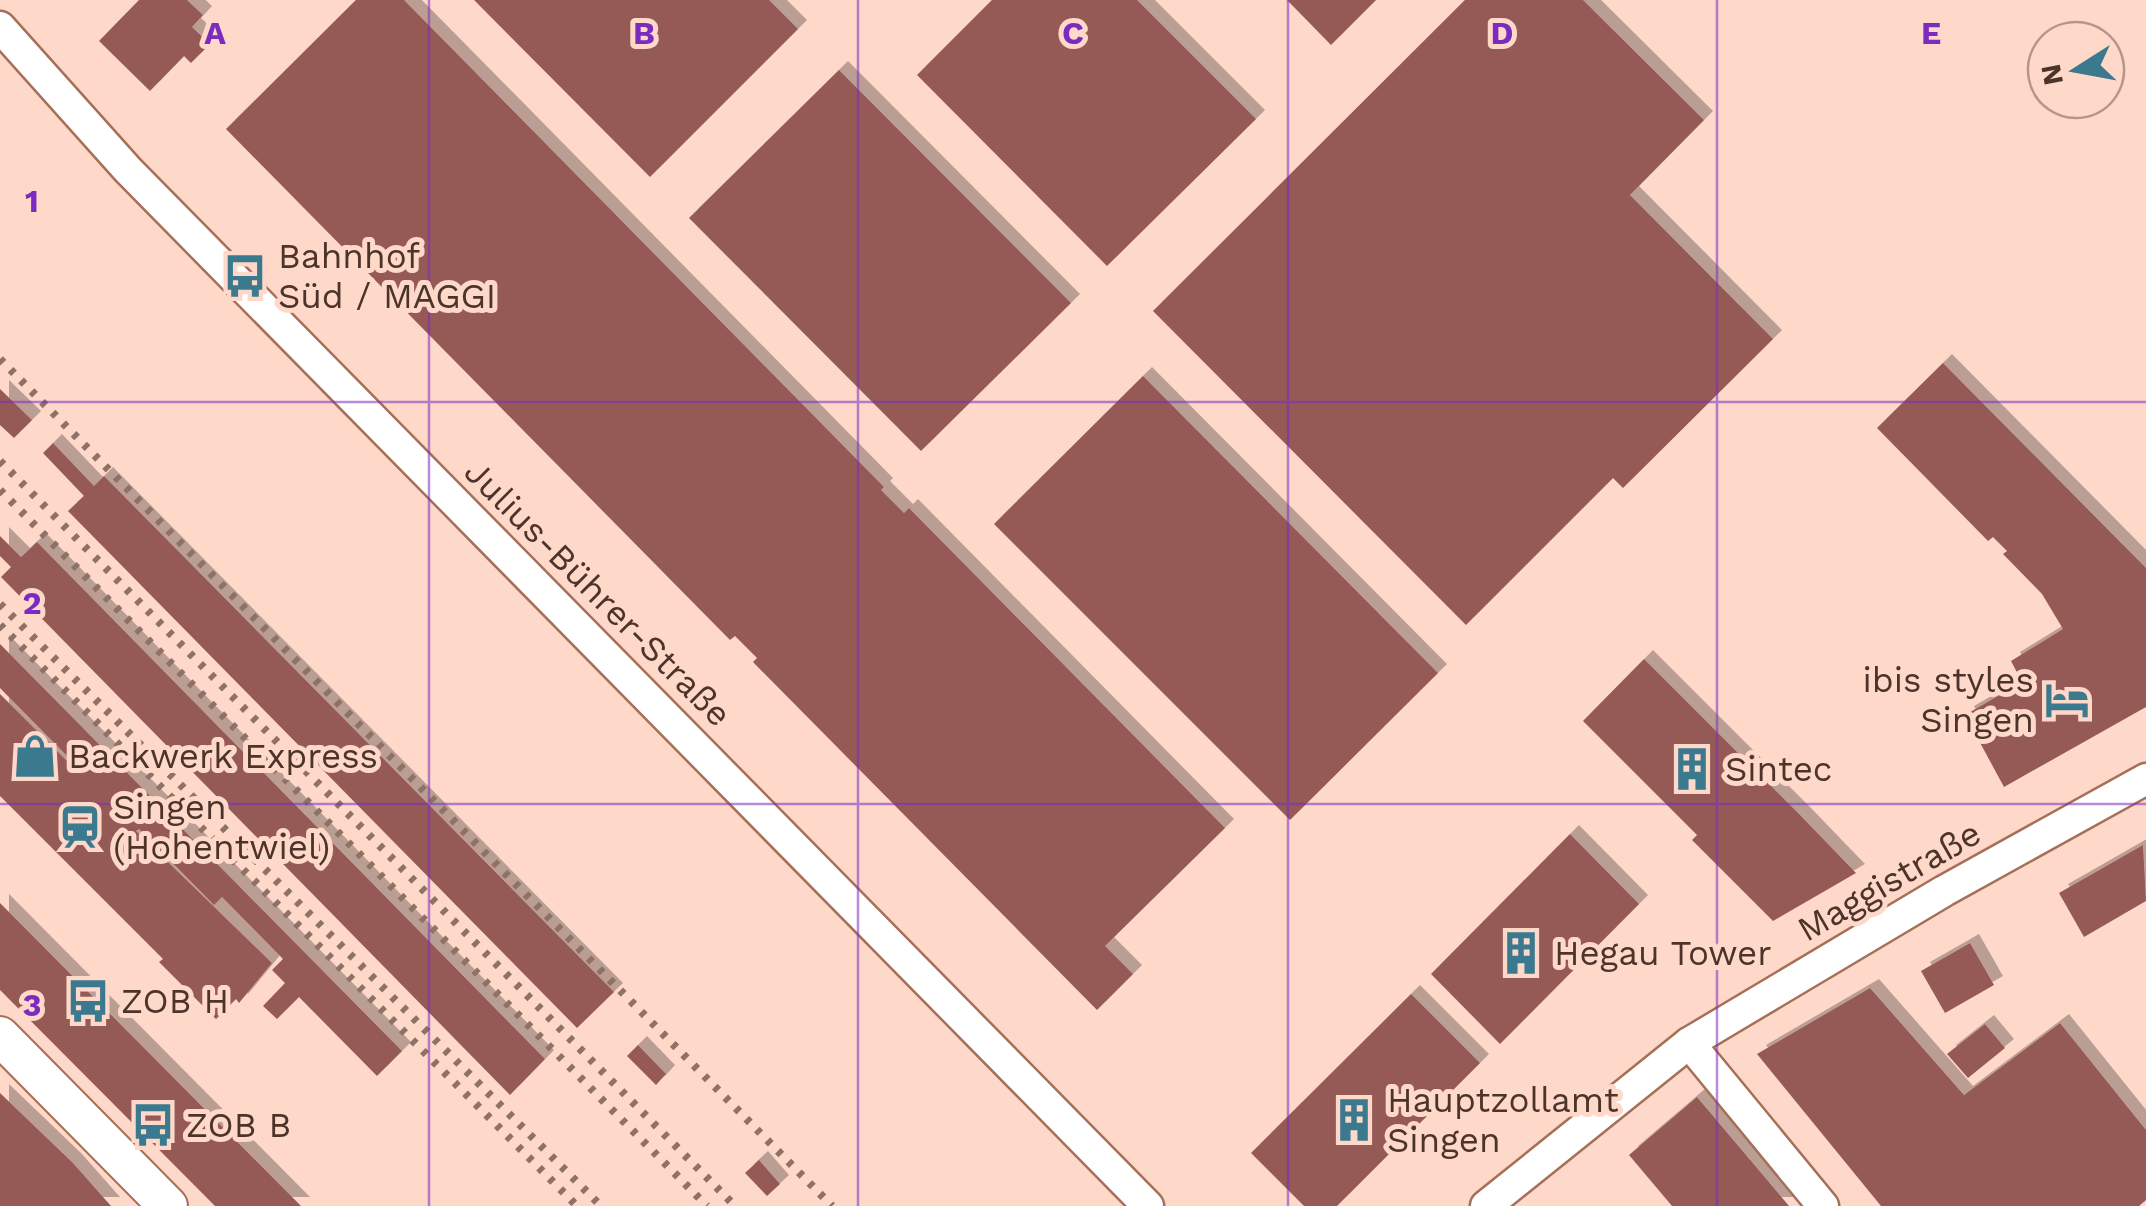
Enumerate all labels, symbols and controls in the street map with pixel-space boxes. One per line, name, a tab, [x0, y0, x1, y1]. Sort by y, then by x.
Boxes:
text: A	[204, 14, 226, 52]
text: B	[633, 14, 655, 52]
text: C	[1062, 14, 1084, 52]
text: D	[1491, 14, 1513, 52]
text: E	[1921, 14, 1941, 52]
north arrow	[2026, 20, 2126, 120]
text: N	[2034, 61, 2070, 88]
text: 1	[25, 182, 39, 220]
place label: Bahnhof Süd / MAGGI	[278, 235, 496, 317]
bus stop icon: Bahnhof Süd / MAGGI	[221, 252, 269, 300]
street label: Julius-Bührer-Straße	[456, 451, 740, 735]
text: 2	[22, 584, 42, 622]
place label: ibis styles Singen	[1863, 659, 2034, 741]
hotel icon: ibis styles Singen	[2043, 676, 2091, 724]
shop icon: Backwerk Express	[11, 732, 59, 780]
place label: Backwerk Express	[68, 735, 378, 777]
building icon: Sintec	[1668, 745, 1716, 793]
place label: Sintec	[1725, 748, 1832, 790]
place label: Singen (Hohentwiel)	[113, 786, 330, 868]
station icon: Singen (Hohentwiel)	[56, 803, 104, 851]
street label: Maggistraße	[1790, 812, 1988, 950]
building icon: Hegau Tower	[1497, 929, 1545, 977]
place label: Hegau Tower	[1554, 932, 1772, 974]
bus stop icon: ZOB H	[64, 977, 112, 1025]
place label: ZOB H	[121, 980, 229, 1022]
text: 3	[23, 986, 41, 1024]
place label: Hauptzollamt Singen	[1387, 1079, 1619, 1161]
building icon: Hauptzollamt Singen	[1330, 1096, 1378, 1144]
bus stop icon: ZOB B	[129, 1101, 177, 1149]
place label: ZOB B	[186, 1104, 291, 1146]

